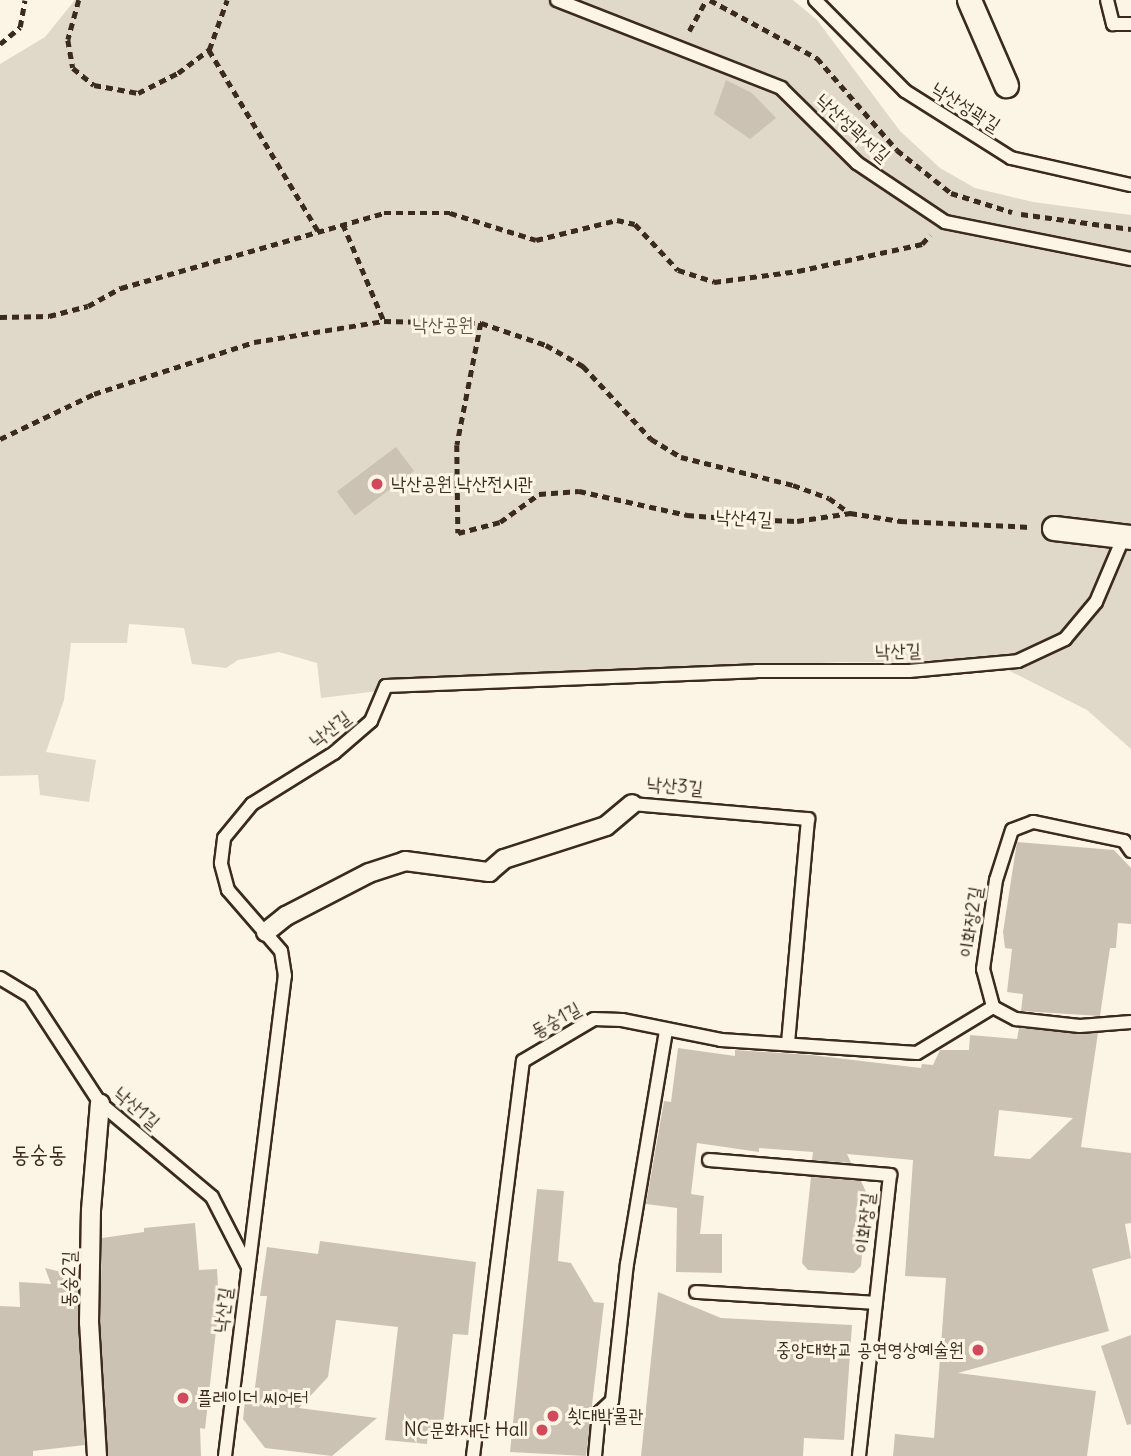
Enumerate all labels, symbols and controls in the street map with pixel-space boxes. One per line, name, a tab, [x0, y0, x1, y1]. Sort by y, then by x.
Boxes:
street label: 낙산성곽길	[928, 77, 1004, 137]
street label: 낙산성곽서길	[811, 89, 895, 167]
park label: 낙산공원	[412, 314, 474, 336]
place label: 낙산공원 낙산전시관	[391, 473, 533, 495]
marker: 낙산공원 낙산전시관	[369, 476, 385, 492]
street label: 낙산4길	[715, 505, 773, 531]
street label: 낙산길	[875, 639, 921, 663]
street label: 낙산길	[305, 706, 355, 752]
street label: 낙산3길	[646, 772, 704, 800]
street label: 이화장2길	[955, 885, 987, 959]
street label: 동숭1길	[527, 997, 585, 1043]
street label: 낙산1길	[109, 1082, 165, 1134]
district label: 동숭동	[11, 1140, 67, 1168]
street label: 이화장길	[850, 1191, 880, 1255]
street label: 동숭2길	[57, 1251, 81, 1307]
street label: 낙산길	[209, 1286, 237, 1334]
place label: 중앙대학교 공연영상예술원	[776, 1339, 964, 1361]
marker: 중앙대학교 공연영상예술원	[970, 1342, 986, 1358]
place label: 플레이더 씨어터	[197, 1387, 309, 1409]
marker: 플레이더 씨어터	[175, 1390, 191, 1406]
place label: 쇳대박물관	[567, 1405, 643, 1427]
marker: 쇳대박물관	[545, 1408, 561, 1424]
place label: NC문화재단 Hall	[404, 1419, 528, 1441]
marker: NC문화재단 Hall	[534, 1422, 550, 1438]

